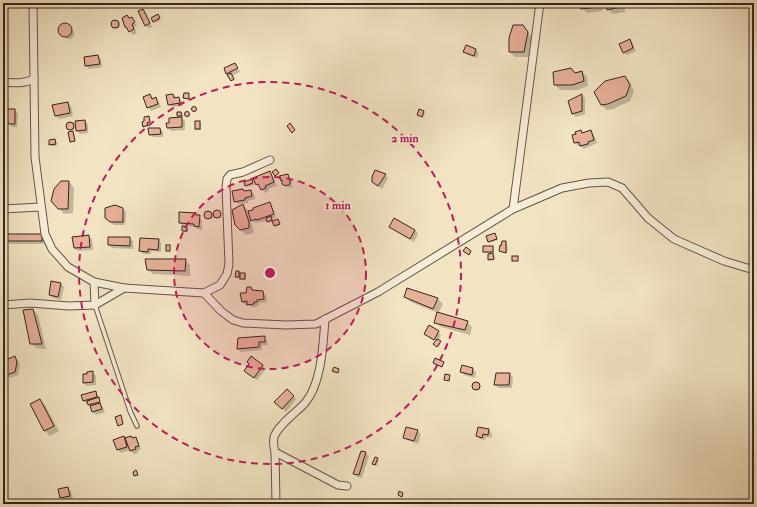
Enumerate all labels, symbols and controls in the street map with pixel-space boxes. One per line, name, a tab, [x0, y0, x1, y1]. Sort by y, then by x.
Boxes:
text: 2 min	[391, 131, 419, 146]
text: 1 min	[325, 198, 352, 213]
centre of rings	[263, 266, 277, 280]

